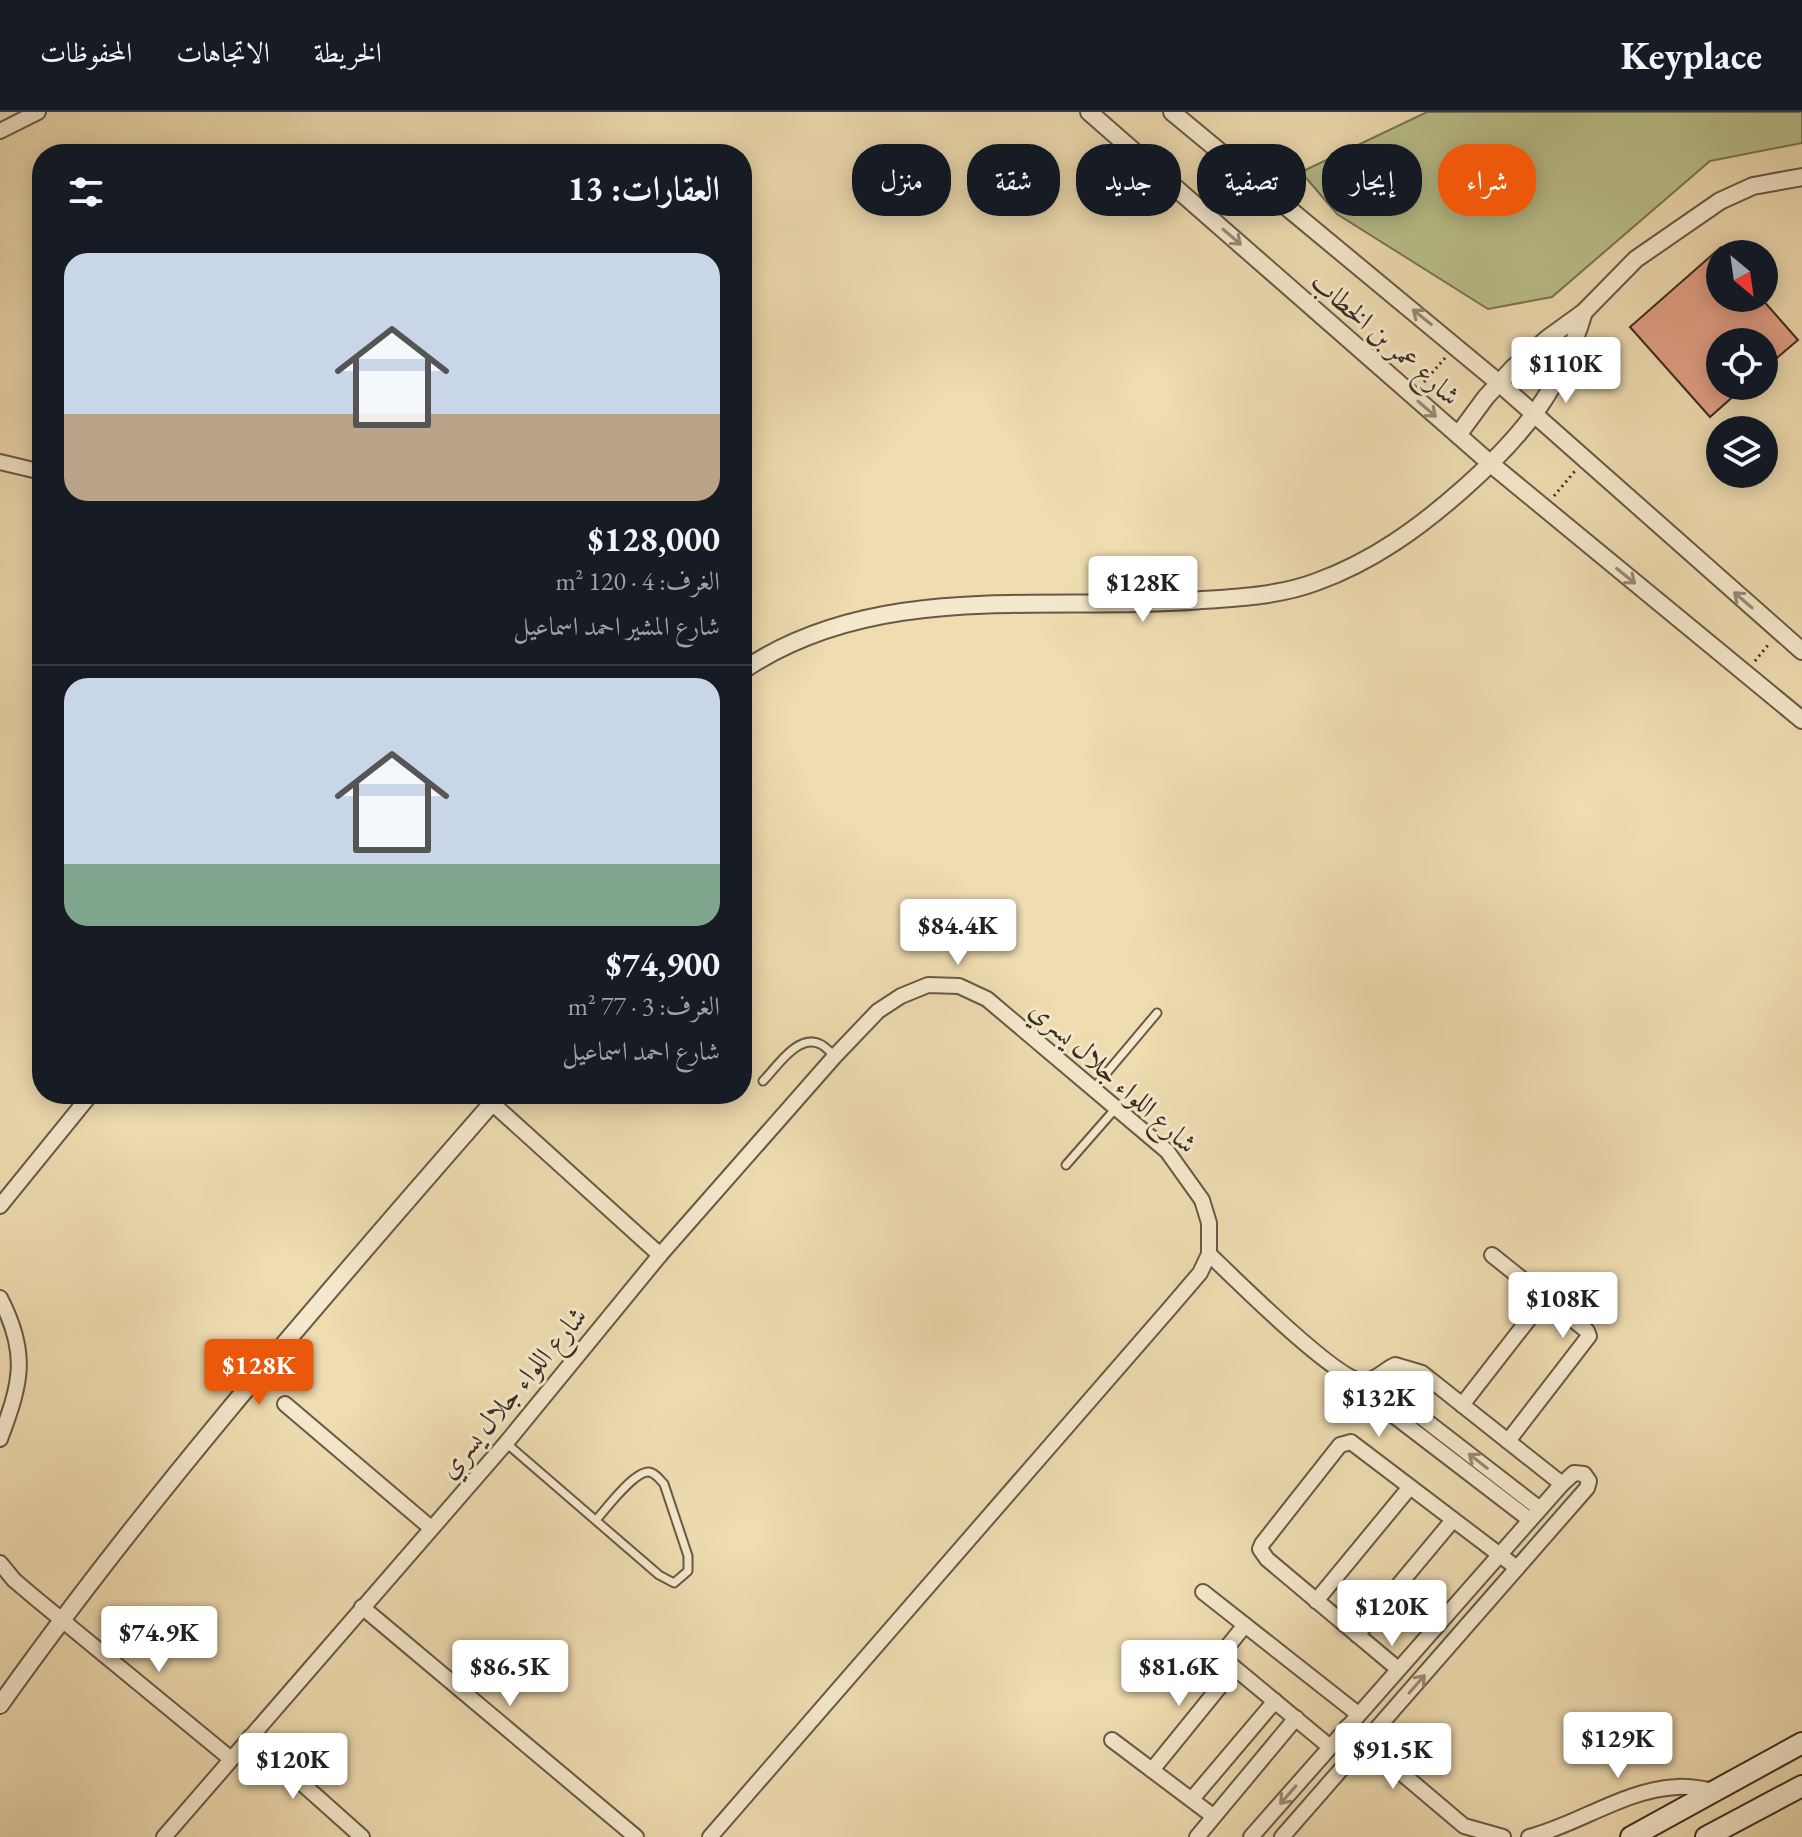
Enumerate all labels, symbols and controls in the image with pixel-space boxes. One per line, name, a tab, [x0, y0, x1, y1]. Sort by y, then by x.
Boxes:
text: Keyplace	[1620, 31, 1762, 80]
text: المحفوظات	[40, 34, 132, 70]
text: الاتجاهات	[176, 34, 270, 70]
text: الخريطة	[314, 34, 382, 70]
chip: منزل	[852, 144, 951, 216]
chip: شقة	[967, 144, 1060, 216]
chip: جديد	[1076, 144, 1181, 216]
chip: تصفية	[1197, 144, 1306, 216]
chip: إيجار	[1322, 144, 1422, 216]
chip: شراء	[1438, 144, 1536, 216]
text: العقارات: 13	[568, 166, 720, 210]
icon: filters	[64, 170, 108, 214]
one-way arrow	[1222, 227, 1242, 245]
north arrow	[1706, 240, 1778, 312]
map controls	[1706, 240, 1778, 488]
street label: شارع عمر بن الخطاب	[1300, 263, 1468, 418]
icon: home	[320, 305, 464, 449]
one-way arrow	[1411, 309, 1432, 327]
button: locate	[1706, 328, 1778, 400]
pin: $110K	[1510, 337, 1622, 405]
text: $110K	[1529, 346, 1603, 380]
one-way arrow	[1417, 399, 1437, 417]
button: layers	[1706, 416, 1778, 488]
text: $128,000	[588, 517, 720, 561]
pin: $128K	[1087, 556, 1199, 624]
text: الغرف: 4 · 120 m²	[555, 564, 720, 598]
text: $128K	[1106, 565, 1180, 599]
one-way arrow	[1616, 566, 1637, 584]
one-way arrow	[1734, 591, 1754, 609]
text: شارع المشير احمد اسماعيل	[513, 609, 720, 643]
icon: home	[320, 730, 464, 874]
pin: $84.4K	[893, 899, 1023, 967]
text: $84.4K	[918, 908, 998, 942]
text: $74,900	[606, 942, 720, 986]
text: الغرف: 3 · 77 m²	[568, 989, 720, 1023]
street label: شارع اللواء جلال يسري	[1019, 991, 1205, 1165]
text: شارع احمد اسماعيل	[562, 1034, 720, 1068]
pin: $108K	[1507, 1272, 1619, 1340]
text: $108K	[1526, 1281, 1600, 1315]
street label: شارع اللواء جلال يسري	[430, 1299, 599, 1489]
pin: $128K	[203, 1339, 315, 1407]
text: $128K	[222, 1348, 296, 1382]
pin: $132K	[1323, 1371, 1435, 1439]
text: $132K	[1342, 1380, 1416, 1414]
one-way arrow	[1468, 1452, 1489, 1470]
pin: $120K	[1336, 1580, 1448, 1648]
text: $120K	[1355, 1589, 1429, 1623]
pin: $74.9K	[94, 1606, 224, 1674]
text: $74.9K	[119, 1615, 199, 1649]
pin: $86.5K	[445, 1640, 575, 1708]
pin: $81.6K	[1114, 1640, 1244, 1708]
text: $86.5K	[470, 1649, 550, 1683]
text: $81.6K	[1139, 1649, 1219, 1683]
one-way arrow	[1408, 1674, 1426, 1694]
pin: $129K	[1562, 1712, 1674, 1780]
text: $129K	[1581, 1721, 1655, 1755]
pin: $91.5K	[1328, 1723, 1458, 1791]
text: $91.5K	[1353, 1732, 1433, 1766]
pin: $120K	[237, 1733, 349, 1801]
text: $120K	[256, 1742, 330, 1776]
one-way arrow	[1279, 1784, 1297, 1804]

